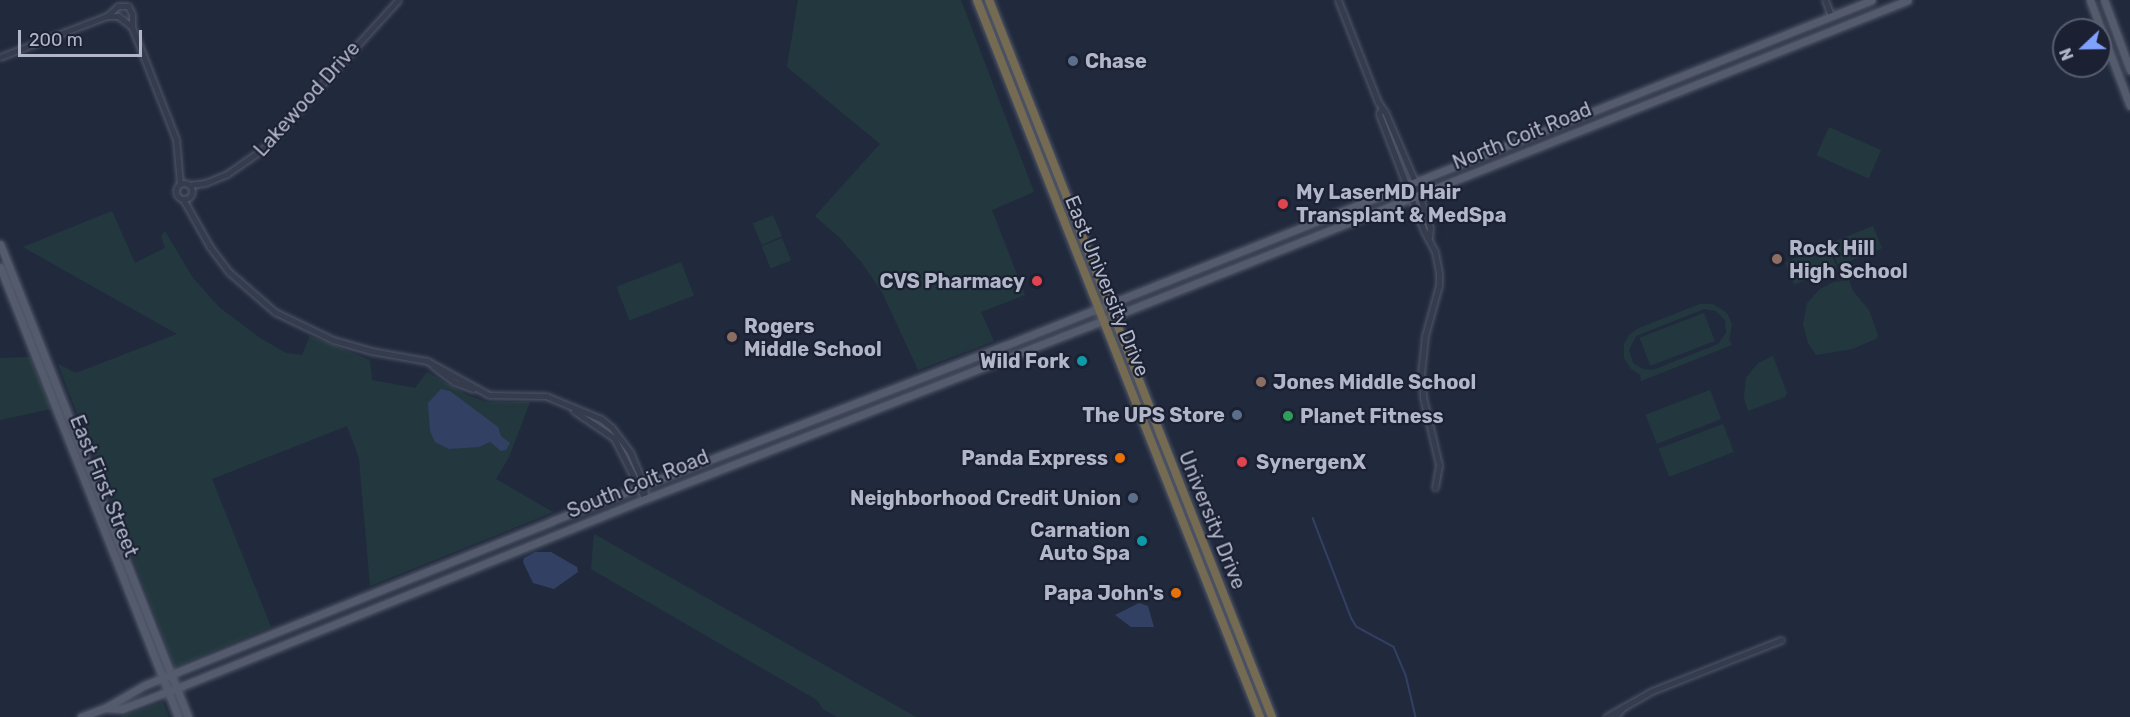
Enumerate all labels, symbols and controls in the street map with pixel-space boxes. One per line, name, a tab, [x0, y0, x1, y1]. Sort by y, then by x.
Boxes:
scale bar	[21, 18, 146, 56]
north arrow	[2052, 18, 2112, 78]
text: 200 m	[29, 29, 83, 51]
street label: Lakewood Drive	[249, 36, 365, 162]
text: N	[2056, 45, 2078, 63]
place label: Chase	[1085, 49, 1147, 73]
marker: Chase	[1066, 54, 1080, 68]
street label: North Coit Road	[1449, 97, 1595, 175]
place label: My LaserMD Hair Transplant & MedSpa	[1296, 180, 1507, 227]
street label: East University Drive	[1060, 192, 1154, 380]
marker: My LaserMD Hair Transplant & MedSpa	[1274, 195, 1292, 213]
place label: Rock Hill High School	[1789, 236, 1908, 283]
marker: Rock Hill High School	[1770, 252, 1784, 266]
place label: CVS Pharmacy	[880, 269, 1025, 293]
marker: CVS Pharmacy	[1030, 274, 1044, 288]
place label: Rogers Middle School	[744, 314, 882, 361]
marker: Rogers Middle School	[725, 330, 739, 344]
place label: Wild Fork	[980, 349, 1070, 373]
marker: Wild Fork	[1075, 354, 1089, 368]
place label: Jones Middle School	[1273, 370, 1476, 394]
marker: Jones Middle School	[1254, 375, 1268, 389]
place label: The UPS Store	[1082, 403, 1225, 427]
place label: Planet Fitness	[1300, 404, 1444, 428]
marker: The UPS Store	[1230, 408, 1244, 422]
marker: Planet Fitness	[1281, 409, 1295, 423]
street label: East First Street	[65, 412, 143, 560]
street label: South Coit Road	[564, 445, 712, 523]
place label: Panda Express	[961, 446, 1108, 470]
street label: University Drive	[1173, 447, 1251, 593]
place label: SynergenX	[1256, 450, 1366, 474]
marker: Panda Express	[1113, 451, 1127, 465]
marker: SynergenX	[1233, 453, 1251, 471]
place label: Neighborhood Credit Union	[850, 486, 1121, 510]
marker: Neighborhood Credit Union	[1126, 491, 1140, 505]
place label: Carnation Auto Spa	[1030, 518, 1130, 565]
marker: Carnation Auto Spa	[1135, 534, 1149, 548]
place label: Papa John's	[1044, 581, 1164, 605]
marker: Papa John's	[1169, 586, 1183, 600]

